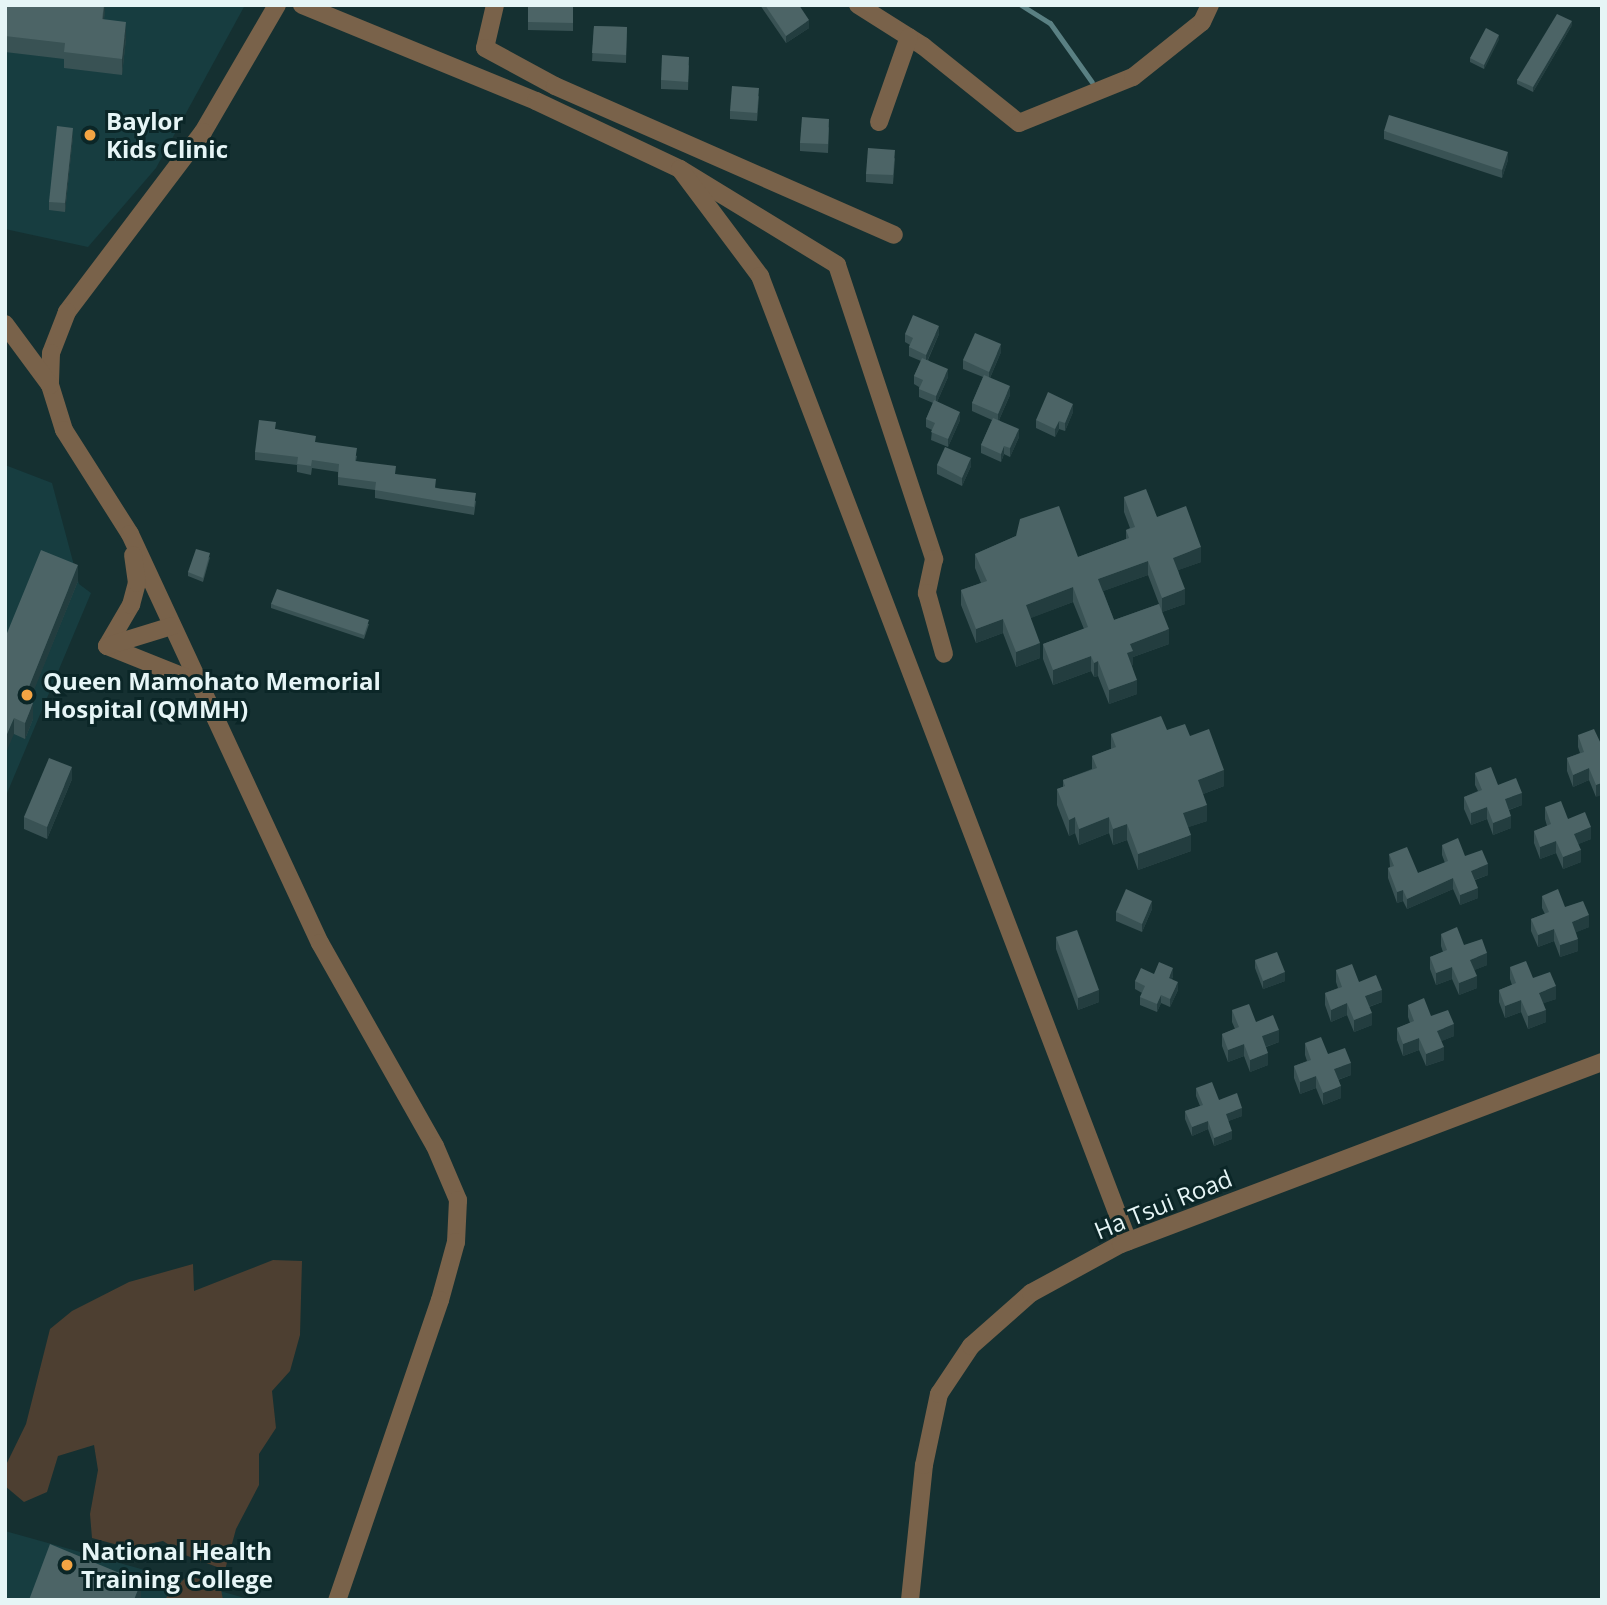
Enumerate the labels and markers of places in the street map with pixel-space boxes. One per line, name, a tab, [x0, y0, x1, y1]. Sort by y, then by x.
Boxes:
place label: Baylor Kids Clinic	[106, 107, 228, 163]
marker: Baylor Kids Clinic	[80, 125, 100, 145]
place label: Queen Mamohato Memorial Hospital (QMMH)	[43, 667, 381, 723]
marker: Queen Mamohato Memorial Hospital (QMMH)	[17, 685, 37, 705]
place label: National Health Training College	[81, 1537, 273, 1593]
marker: National Health Training College	[59, 1557, 75, 1573]

